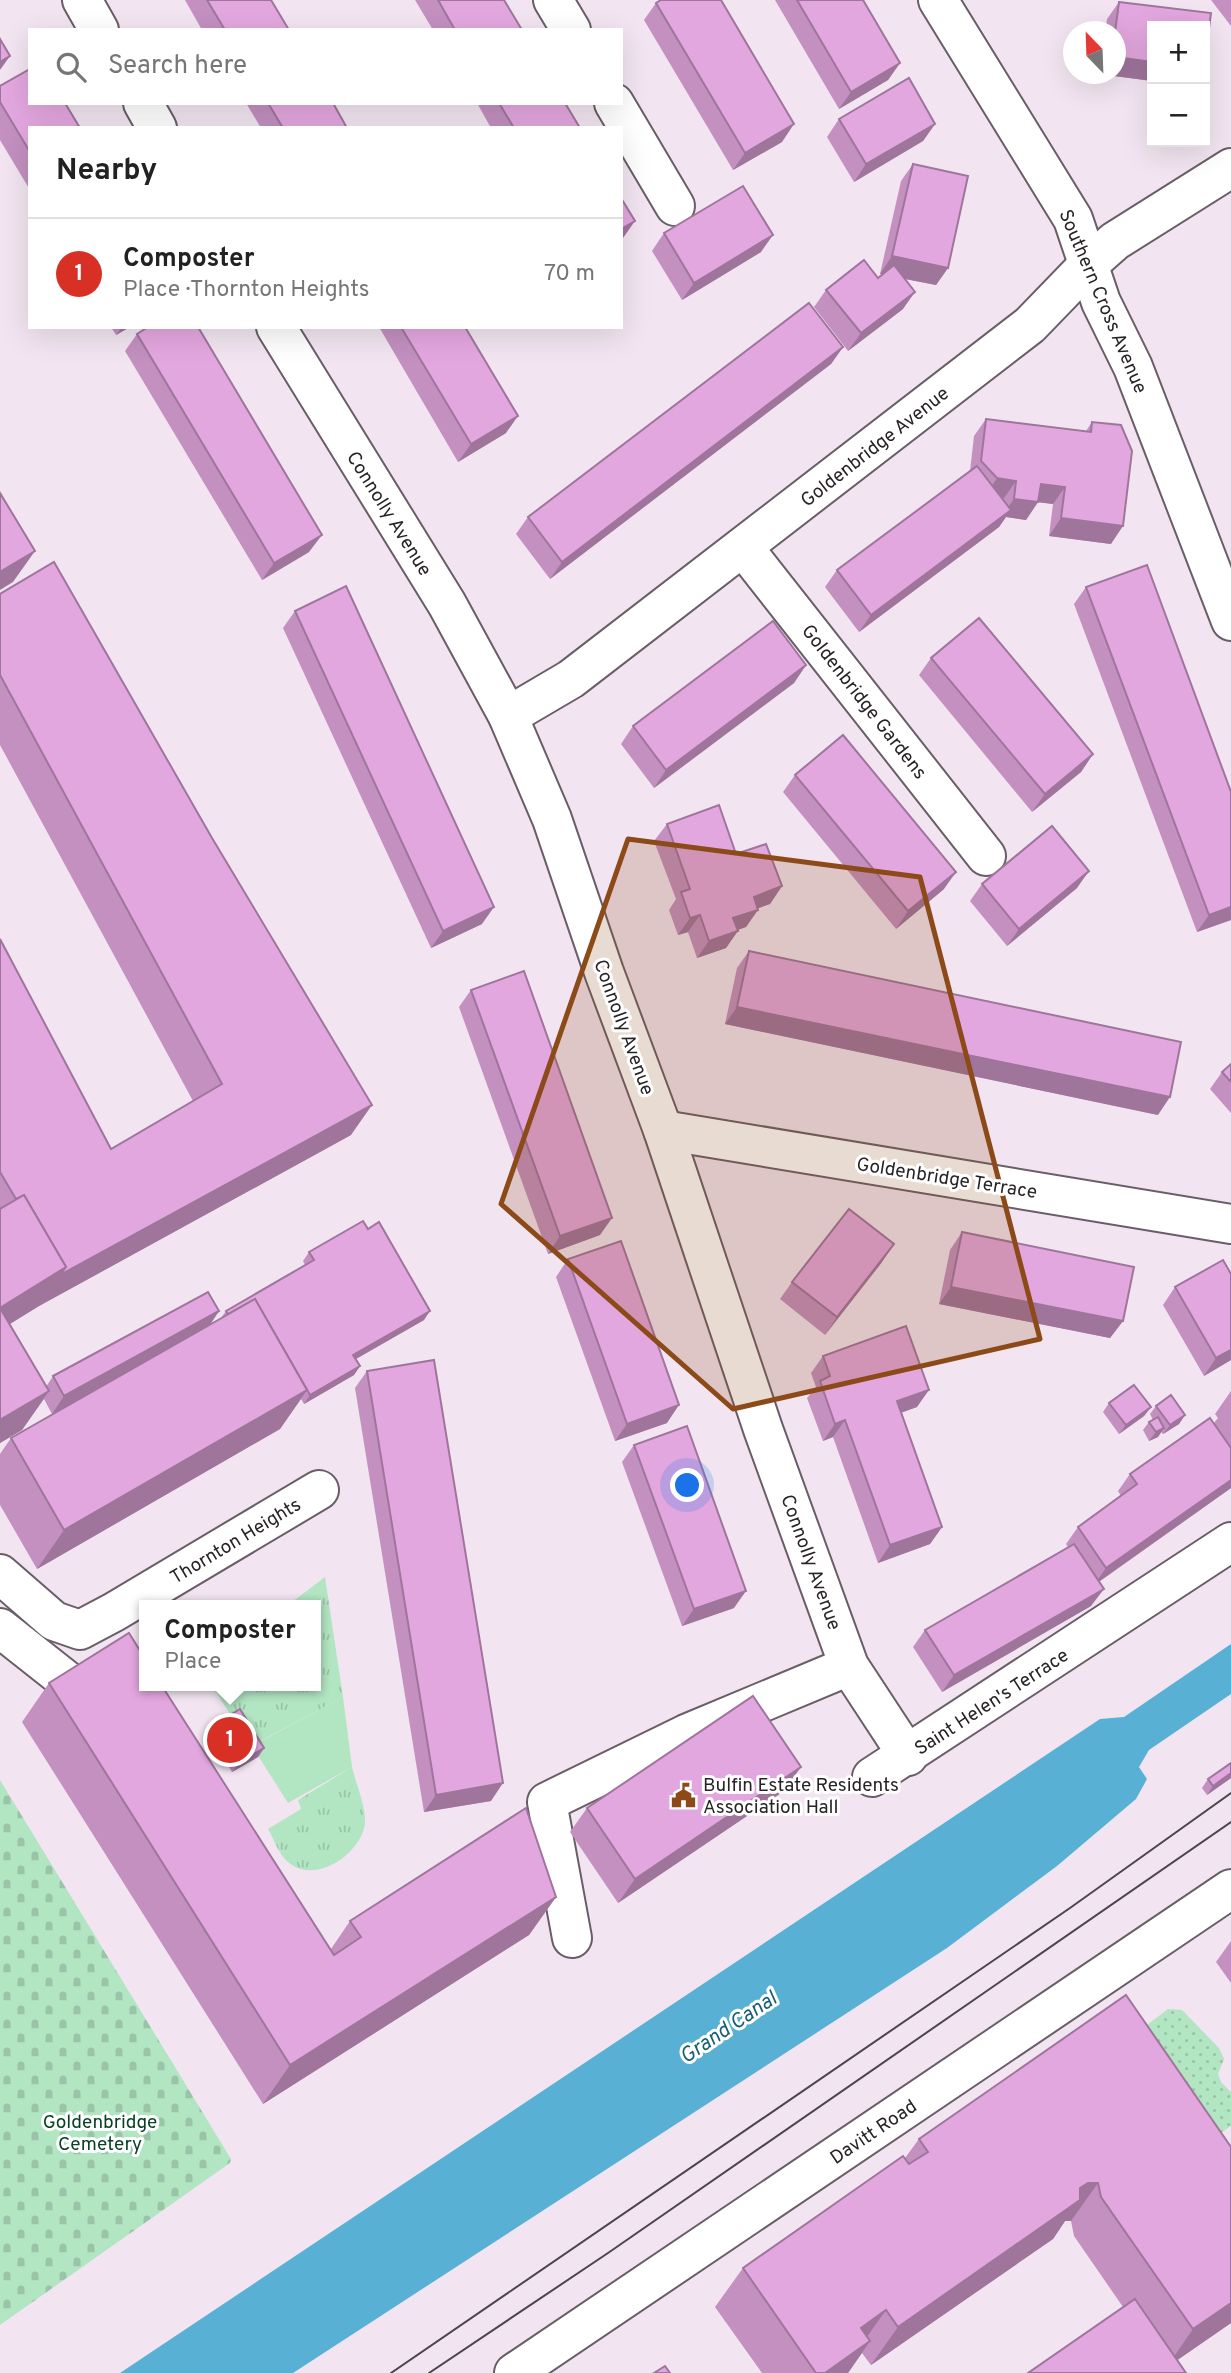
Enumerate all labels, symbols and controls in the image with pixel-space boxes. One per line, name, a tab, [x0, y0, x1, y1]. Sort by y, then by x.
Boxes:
north arrow	[1063, 21, 1126, 84]
map controls	[1147, 21, 1210, 147]
button: +	[1147, 21, 1210, 84]
search box	[28, 28, 623, 105]
icon: search	[52, 48, 90, 86]
text: Search here	[108, 50, 247, 83]
button: −	[1147, 84, 1210, 147]
text: Nearby	[56, 153, 157, 190]
street label: Southern Cross Avenue	[1052, 206, 1152, 397]
text: Composter	[123, 243, 254, 276]
text: 1	[74, 260, 84, 289]
text: 70 m	[544, 260, 595, 289]
text: Place · Thornton Heights	[123, 276, 370, 305]
street label: Goldenbridge Avenue	[796, 382, 954, 513]
street label: Connolly Avenue	[340, 447, 436, 581]
street label: Goldenbridge Gardens	[795, 620, 931, 784]
street label: Connolly Avenue	[587, 957, 659, 1099]
street label: Goldenbridge Terrace	[855, 1153, 1039, 1205]
your location	[670, 1468, 704, 1502]
street label: Connolly Avenue	[774, 1492, 846, 1634]
street label: Thornton Heights	[166, 1493, 306, 1590]
popup	[139, 1600, 321, 1691]
text: Composter	[164, 1615, 296, 1648]
street label: Saint Helen's Terrace	[911, 1644, 1074, 1761]
text: Place	[164, 1648, 221, 1677]
pin: 1	[207, 1714, 253, 1766]
place label: Bulfin Estate Residents Association Hall	[703, 1774, 899, 1820]
public building icon: Bulfin Estate Residents Association Hall	[669, 1781, 697, 1809]
water label: Grand Canal	[675, 1985, 784, 2071]
street label: Davitt Road	[826, 2095, 922, 2170]
park label: Goldenbridge Cemetery	[43, 2111, 157, 2157]

